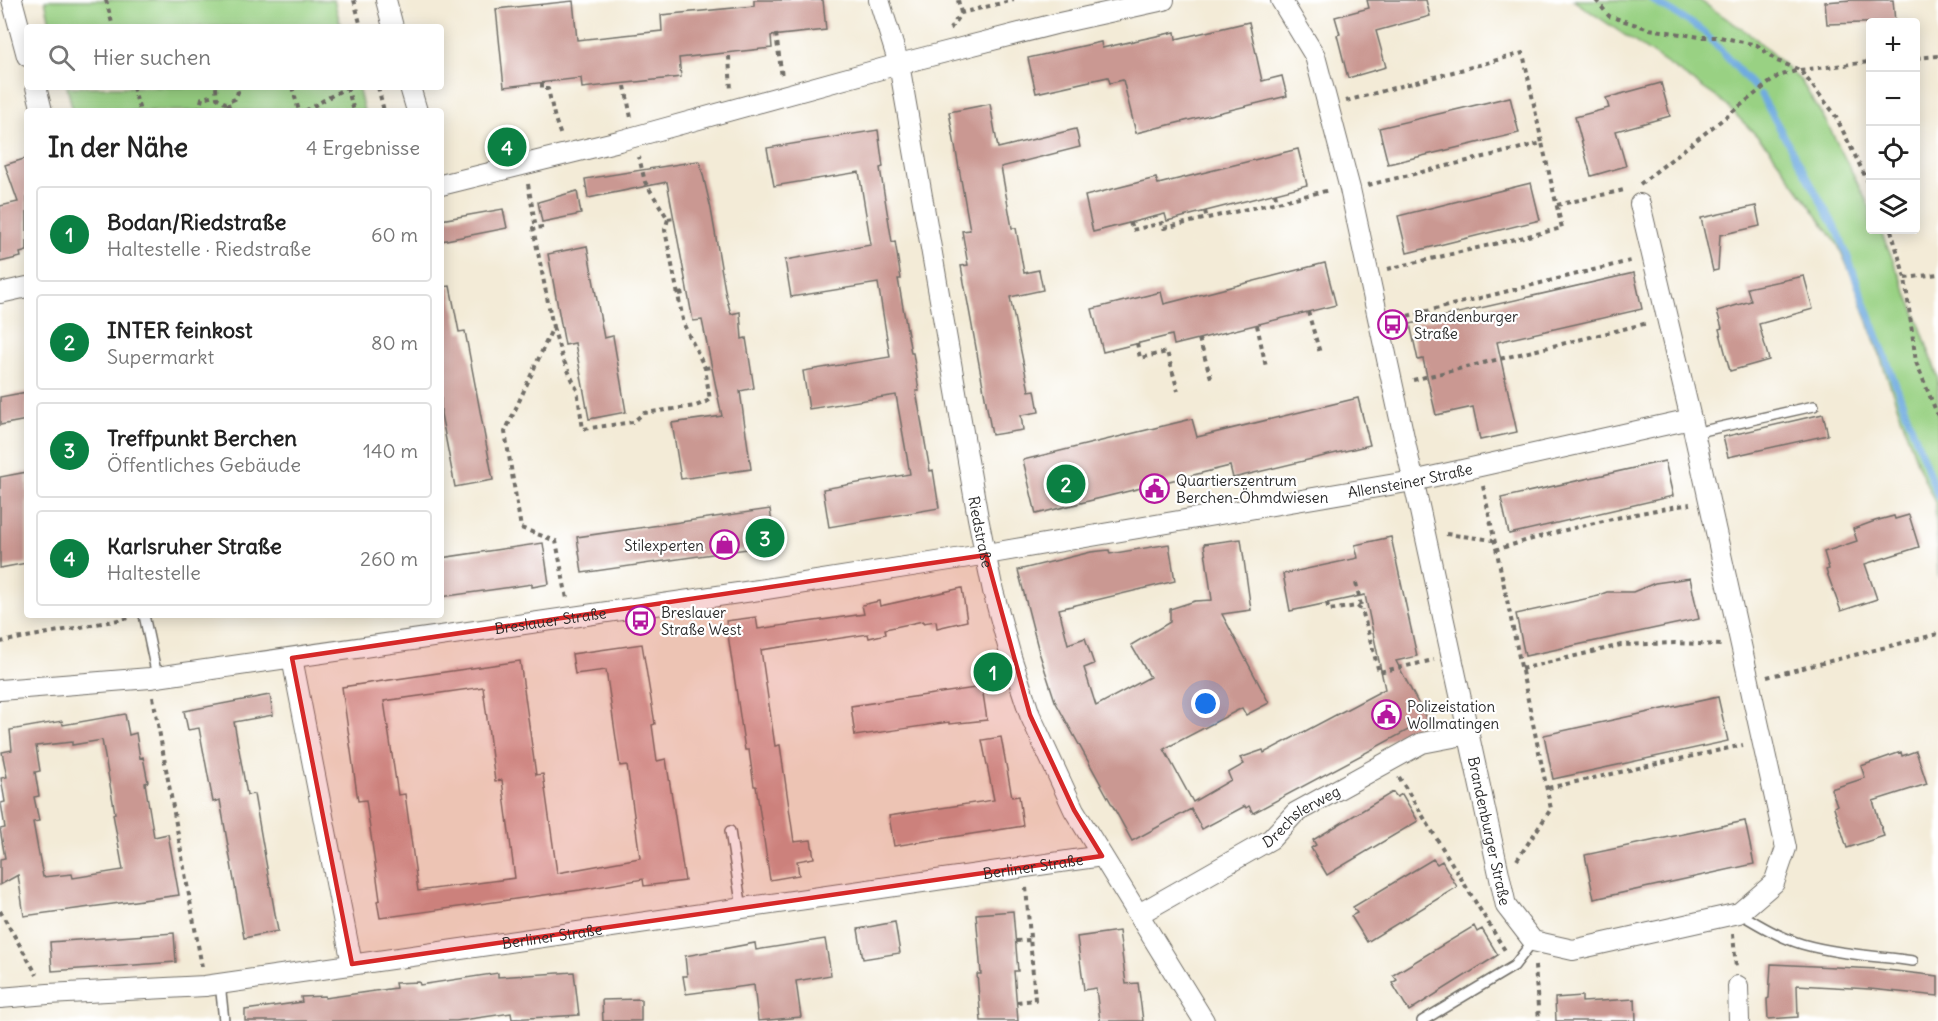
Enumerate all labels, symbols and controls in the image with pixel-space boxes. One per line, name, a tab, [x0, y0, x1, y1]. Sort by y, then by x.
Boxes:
map controls	[1866, 18, 1920, 234]
button: +	[1866, 18, 1920, 72]
search box	[24, 24, 444, 90]
icon: search	[45, 41, 78, 74]
text: Hier suchen	[93, 43, 211, 71]
button: −	[1866, 72, 1920, 126]
pin: 4	[488, 124, 526, 170]
button: locate	[1866, 126, 1920, 180]
text: In der Nähe	[48, 131, 188, 164]
text: 4 Ergebnisse	[306, 135, 420, 160]
button: layers	[1866, 180, 1920, 234]
text: Bodan/Riedstraße	[107, 208, 286, 236]
text: 1	[66, 222, 73, 247]
text: 60 m	[371, 222, 418, 247]
text: Haltestelle · Riedstraße	[107, 236, 311, 261]
place label: Brandenburger Straße	[1414, 307, 1518, 343]
bus stop icon: Brandenburger Straße	[1377, 309, 1409, 341]
text: INTER feinkost	[107, 316, 253, 344]
text: 2	[64, 330, 75, 355]
text: 80 m	[371, 330, 418, 355]
text: Supermarkt	[107, 344, 214, 369]
text: Treffpunkt Berchen	[107, 424, 297, 452]
text: 3	[64, 438, 75, 463]
text: 140 m	[363, 438, 418, 463]
text: Öffentliches Gebäude	[107, 452, 301, 477]
street label: Allensteiner Straße	[1346, 459, 1474, 502]
pin: 2	[1046, 462, 1086, 506]
place label: Quartierszentrum Berchen-Öhmdwiesen	[1176, 471, 1329, 507]
public building icon: Quartierszentrum Berchen-Öhmdwiesen	[1139, 473, 1171, 505]
street label: Riedstraße	[965, 495, 997, 569]
pin: 3	[746, 516, 784, 560]
shop icon: Stilexperten	[709, 529, 741, 561]
text: Karlsruher Straße	[107, 532, 282, 560]
place label: Stilexperten	[624, 536, 704, 555]
text: 4	[64, 546, 75, 571]
text: 260 m	[360, 546, 418, 571]
text: Haltestelle	[107, 560, 201, 585]
street label: Breslauer Straße	[493, 603, 608, 638]
place label: Breslauer Straße West	[661, 603, 742, 639]
bus stop icon: Breslauer Straße West	[624, 605, 656, 637]
pin: 1	[974, 650, 1012, 694]
your location	[1191, 689, 1220, 718]
place label: Polizeistation Wollmatingen	[1407, 697, 1500, 733]
public building icon: Polizeistation Wollmatingen	[1370, 699, 1402, 731]
street label: Brandenburger Straße	[1464, 755, 1515, 907]
street label: Drechslerweg	[1259, 781, 1343, 851]
street label: Berliner Straße	[982, 849, 1084, 883]
street label: Berliner Straße	[501, 919, 603, 952]

